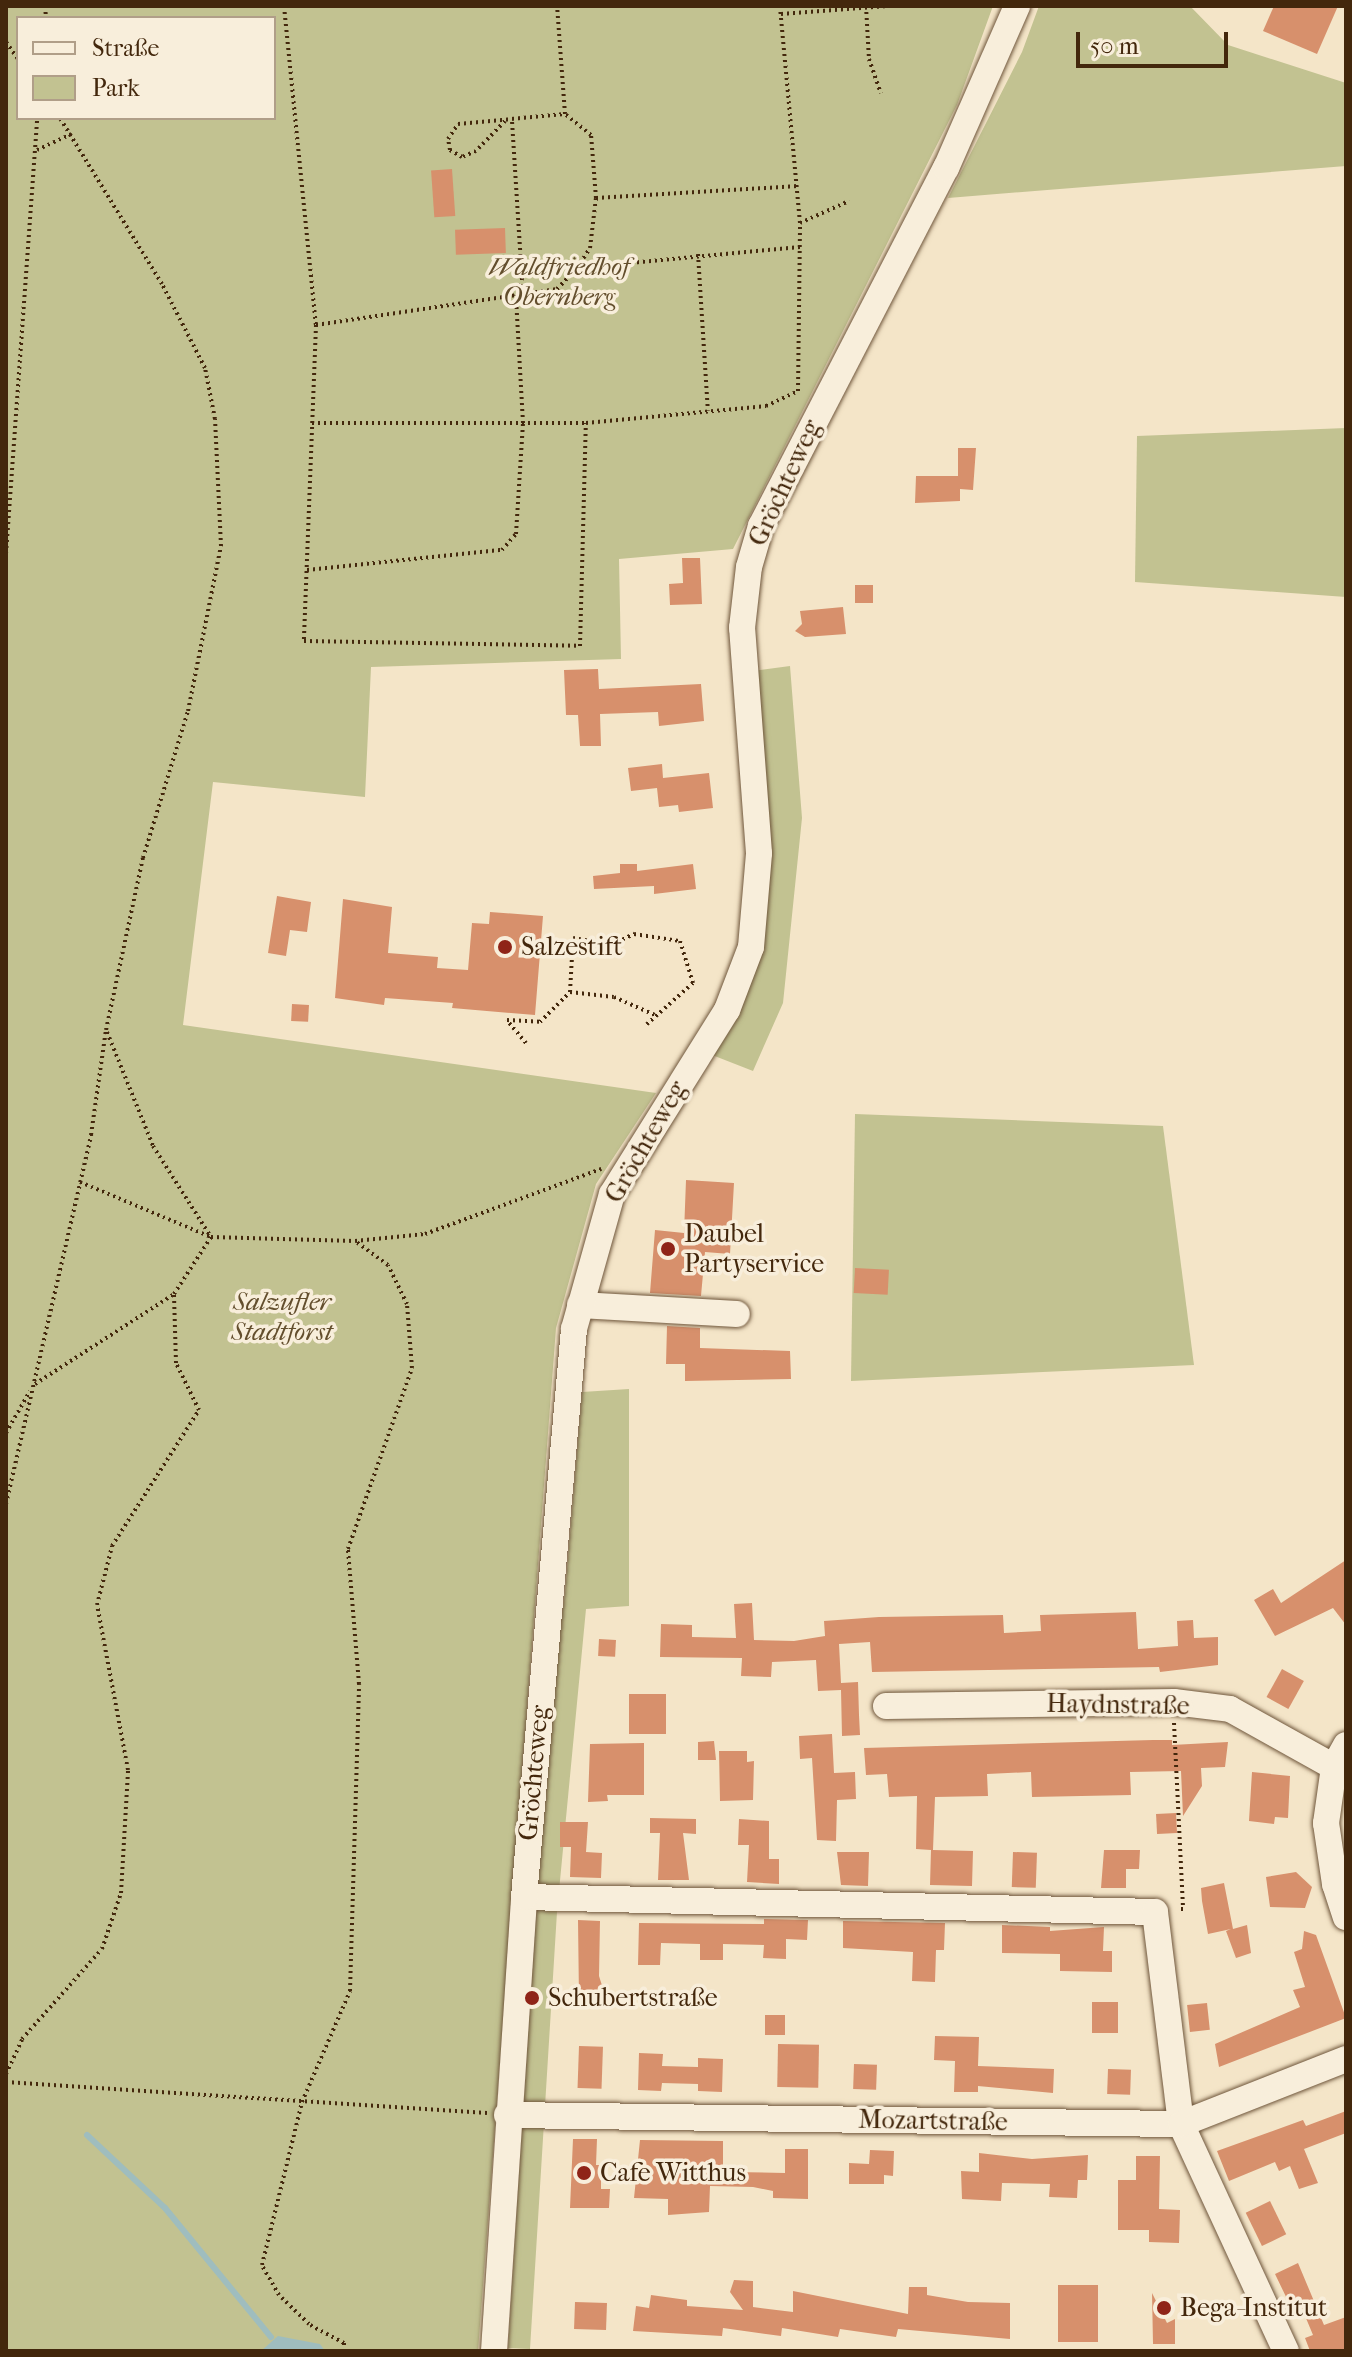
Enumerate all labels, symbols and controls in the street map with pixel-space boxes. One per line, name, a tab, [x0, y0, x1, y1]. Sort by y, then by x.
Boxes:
legend	[16, 16, 276, 120]
scale bar	[1080, 16, 1232, 66]
text: 50 m	[1090, 32, 1139, 60]
text: Straße	[92, 34, 159, 62]
text: Park	[92, 74, 140, 102]
park label: Waldfriedhof Obernberg	[489, 251, 629, 312]
street label: Gröchteweg	[742, 415, 828, 551]
place label: Salzestift	[521, 931, 622, 963]
marker: Salzestift	[496, 938, 514, 956]
street label: Gröchteweg	[599, 1075, 693, 1209]
place label: Daubel Partyservice	[684, 1218, 824, 1280]
marker: Daubel Partyservice	[659, 1240, 677, 1258]
park label: Salzufler Stadtforst	[231, 1286, 333, 1348]
street label: Haydnstraße	[1046, 1688, 1190, 1722]
street label: Gröchteweg	[513, 1704, 555, 1842]
place label: Schubertstraße	[548, 1982, 718, 2014]
marker: Schubertstraße	[523, 1989, 541, 2007]
street label: Mozartstraße	[858, 2104, 1008, 2138]
place label: Cafe Witthus	[600, 2157, 746, 2189]
marker: Cafe Witthus	[575, 2164, 593, 2182]
place label: Bega-Institut	[1180, 2292, 1327, 2324]
marker: Bega-Institut	[1155, 2299, 1173, 2317]

